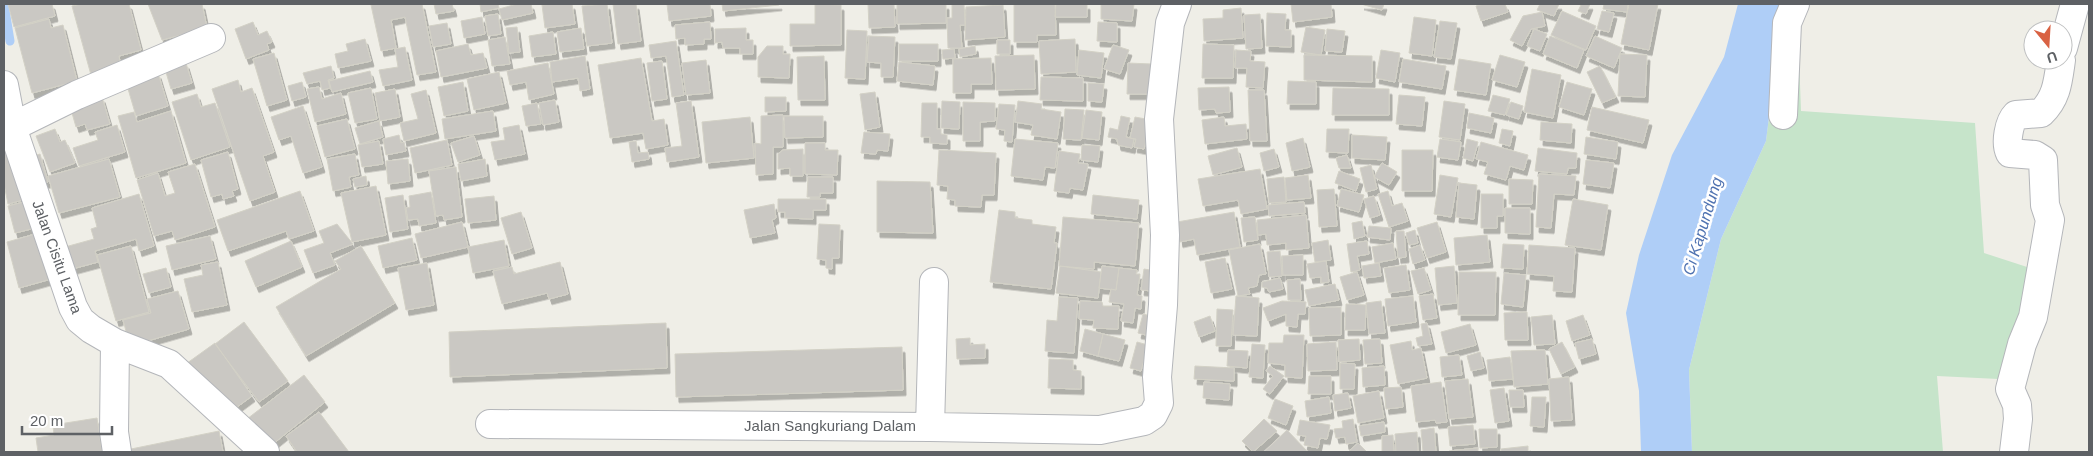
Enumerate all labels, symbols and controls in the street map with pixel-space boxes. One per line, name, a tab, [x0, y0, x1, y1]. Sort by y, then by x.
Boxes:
north arrow	[2023, 20, 2073, 70]
text: U	[2045, 48, 2059, 67]
water label: Ci Kapundung	[1680, 175, 1725, 277]
street label: Jalan Cisitu Lama	[29, 198, 86, 316]
scale bar	[22, 404, 112, 436]
text: 20 m	[30, 412, 63, 429]
street label: Jalan Sangkuriang Dalam	[744, 417, 916, 434]

